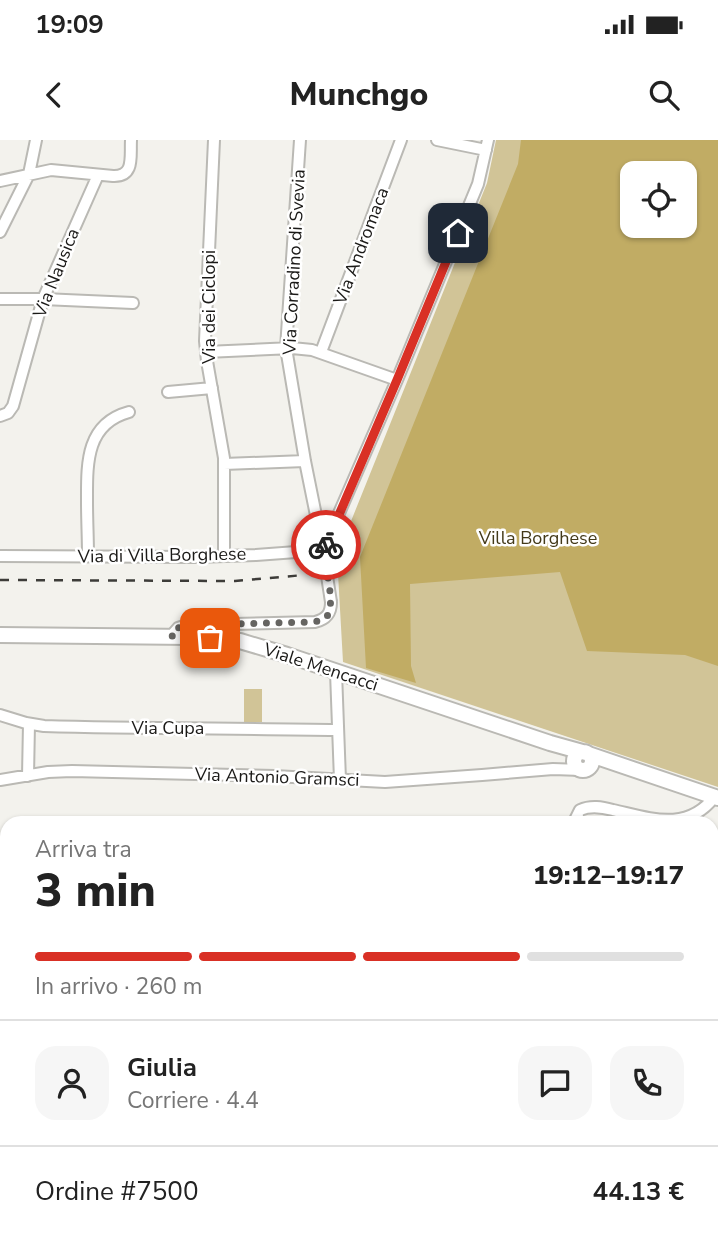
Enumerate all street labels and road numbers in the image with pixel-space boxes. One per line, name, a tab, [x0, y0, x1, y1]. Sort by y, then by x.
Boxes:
street label: Via Corradino di Svevia	[277, 169, 311, 356]
street label: Via Andromaca	[327, 184, 394, 309]
street label: Via Nausica	[27, 225, 85, 322]
street label: Via dei Ciclopi	[197, 250, 221, 365]
street label: Via di Villa Borghese	[77, 542, 246, 568]
street label: Viale Mencacci	[260, 637, 381, 697]
street label: Via Cupa	[131, 716, 204, 740]
street label: Via Antonio Gramsci	[193, 762, 360, 792]

